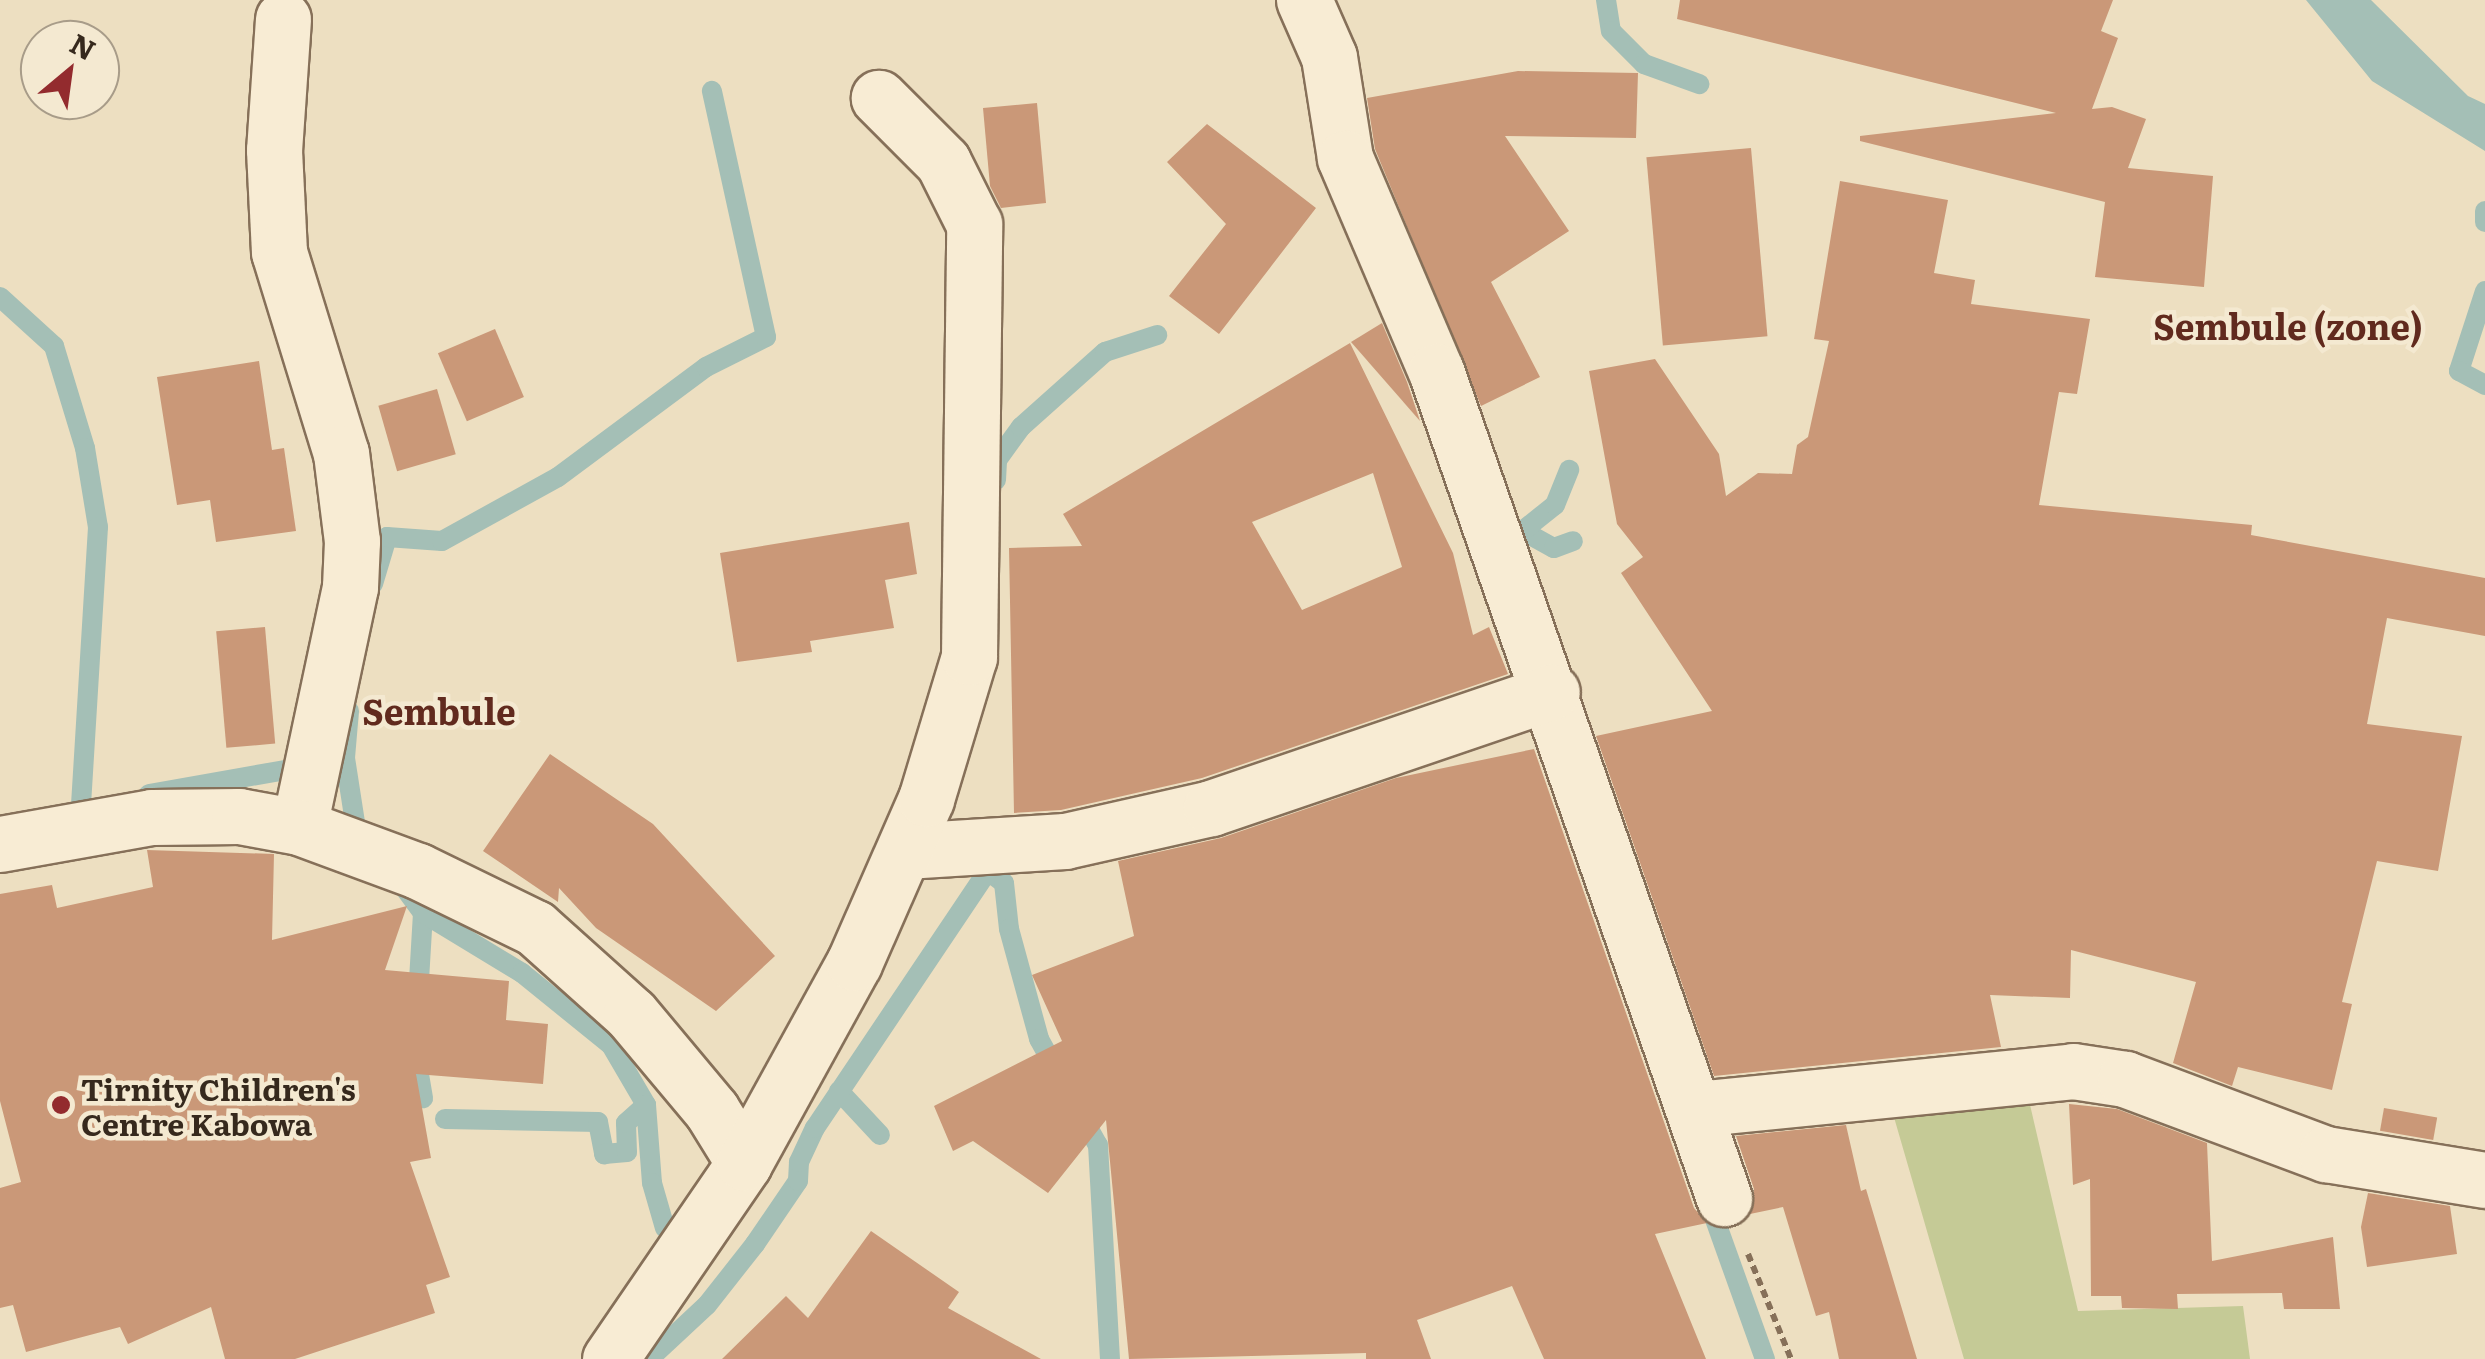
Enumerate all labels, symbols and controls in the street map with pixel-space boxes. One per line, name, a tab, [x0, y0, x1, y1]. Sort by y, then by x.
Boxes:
north arrow	[20, 20, 120, 120]
text: N	[63, 21, 104, 70]
district label: Sembule (zone)	[2153, 304, 2423, 346]
district label: Sembule	[362, 689, 516, 731]
place label: Tirnity Children's Centre Kabowa	[81, 1070, 356, 1140]
marker: Tirnity Children's Centre Kabowa	[50, 1094, 72, 1116]

